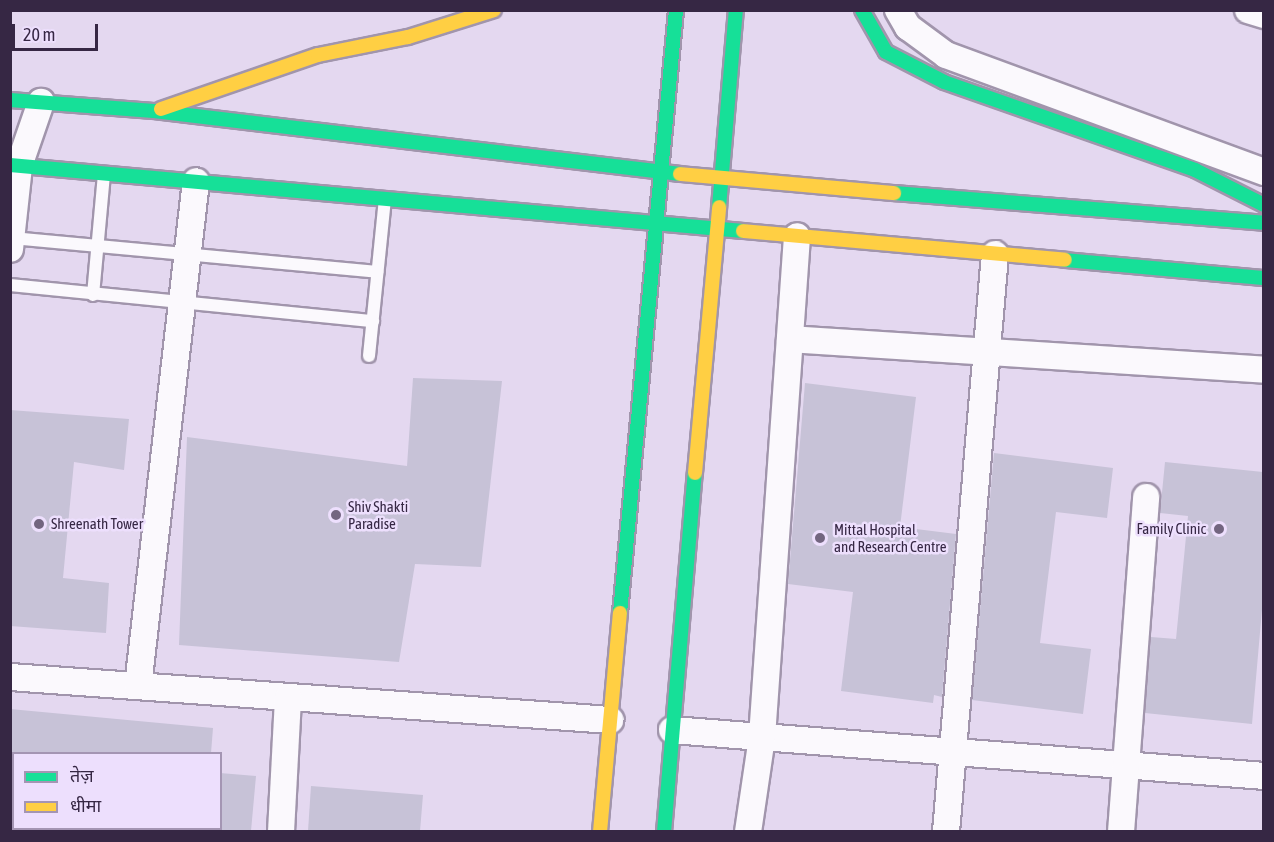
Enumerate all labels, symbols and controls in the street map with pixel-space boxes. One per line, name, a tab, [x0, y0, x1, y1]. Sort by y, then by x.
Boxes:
scale bar	[15, 12, 100, 50]
text: 20 m	[23, 24, 55, 45]
place label: Shiv Shakti Paradise	[348, 497, 408, 532]
marker: Shiv Shakti Paradise	[329, 508, 343, 522]
place label: Shreenath Tower	[51, 515, 143, 533]
marker: Shreenath Tower	[32, 517, 46, 531]
place label: Mittal Hospital and Research Centre	[834, 520, 946, 555]
place label: Family Clinic	[1137, 520, 1206, 538]
marker: Family Clinic	[1210, 520, 1228, 538]
marker: Mittal Hospital and Research Centre	[811, 529, 829, 547]
legend	[12, 752, 222, 830]
text: तेज़	[70, 765, 94, 786]
text: धीमा	[70, 795, 101, 816]

